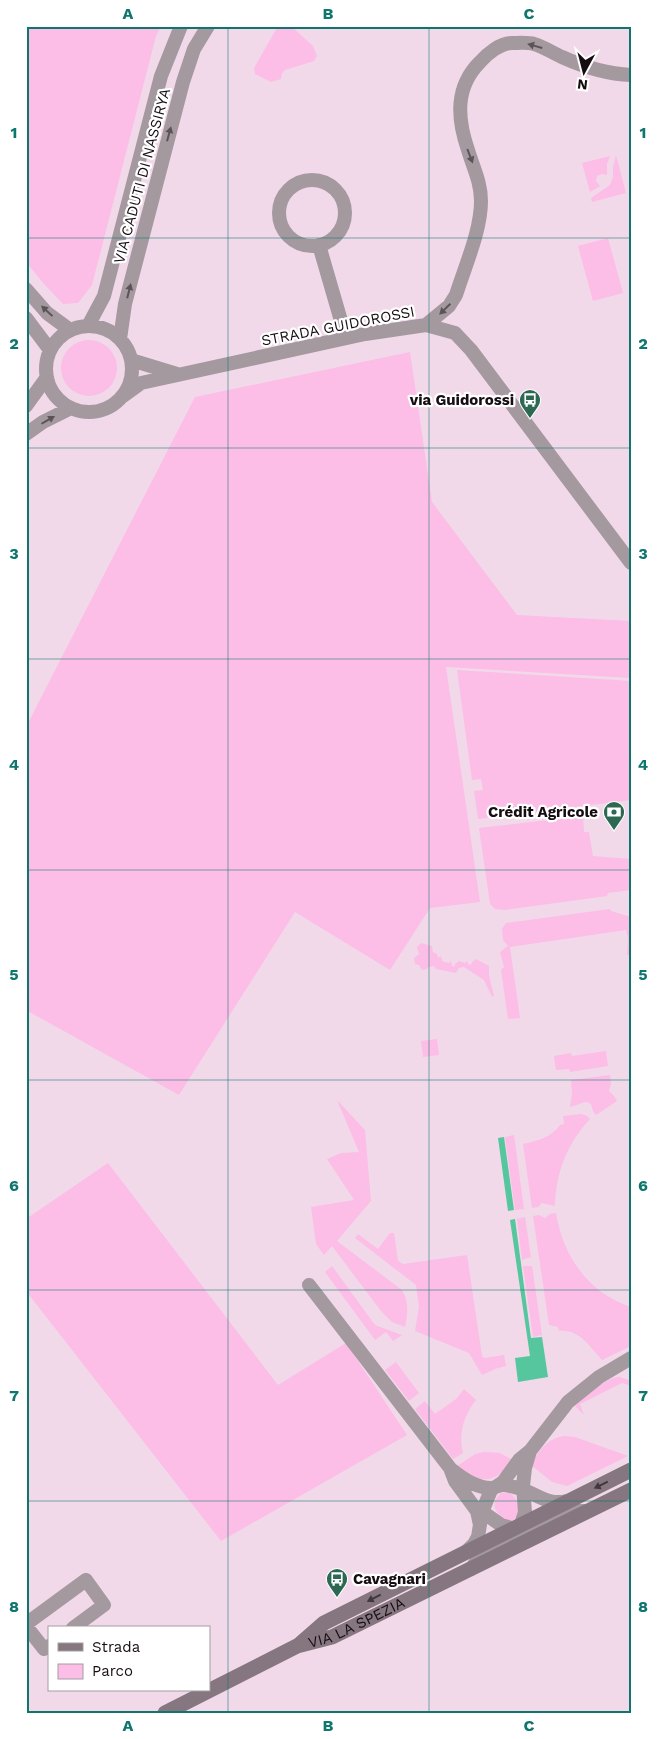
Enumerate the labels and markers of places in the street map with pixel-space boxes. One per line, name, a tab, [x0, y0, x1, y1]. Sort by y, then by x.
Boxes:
bus stop icon: via Guidorossi	[518, 388, 542, 419]
place label: via Guidorossi	[409, 391, 514, 409]
bank icon: Crédit Agricole	[602, 800, 626, 831]
place label: Crédit Agricole	[488, 803, 598, 821]
bus stop icon: Cavagnari	[325, 1567, 349, 1598]
place label: Cavagnari	[353, 1570, 426, 1588]

